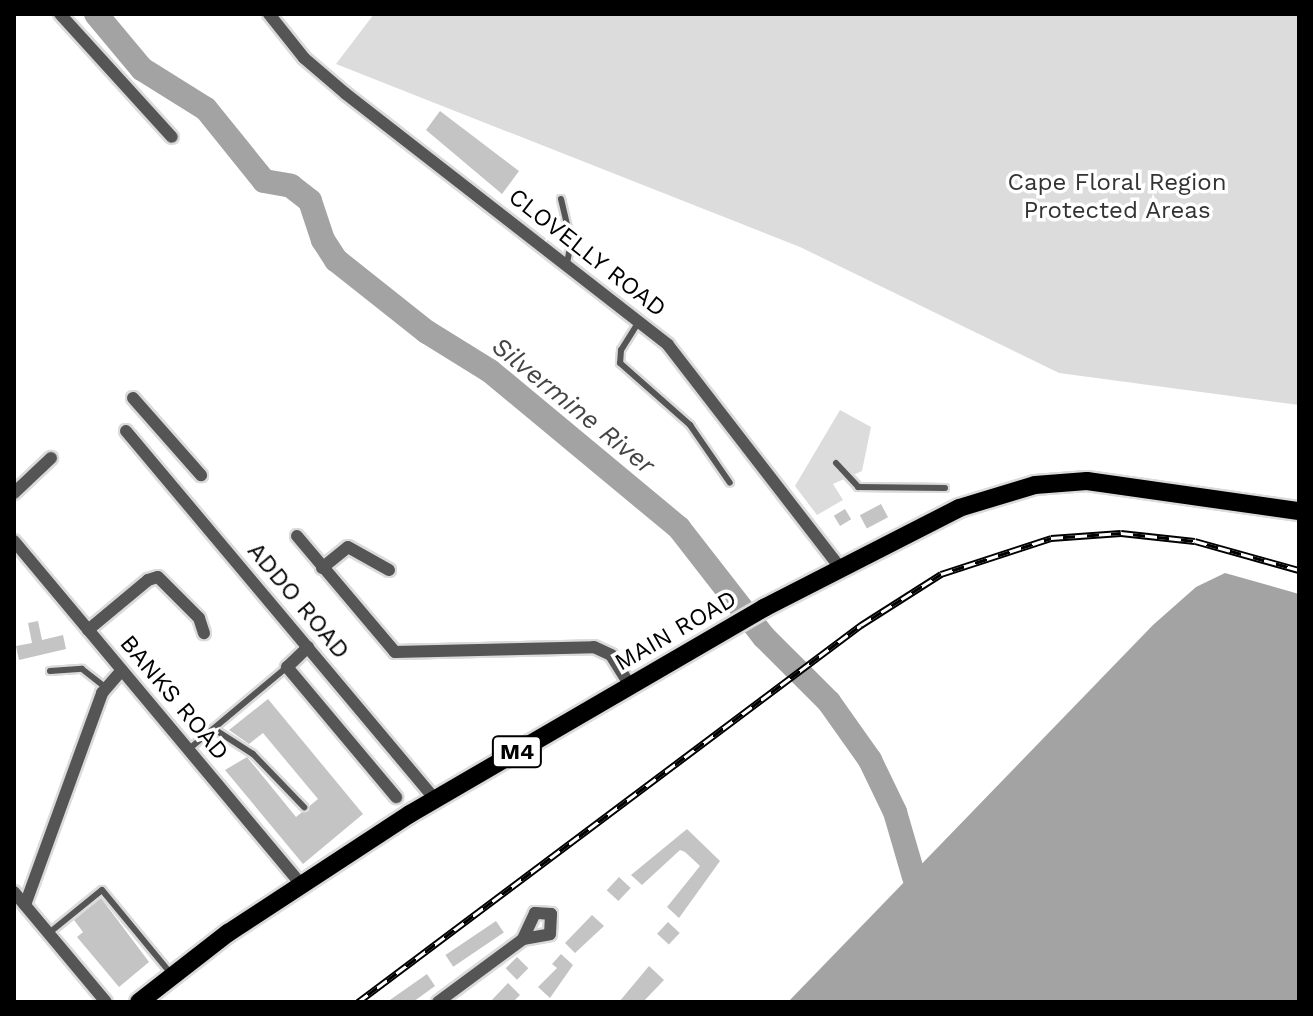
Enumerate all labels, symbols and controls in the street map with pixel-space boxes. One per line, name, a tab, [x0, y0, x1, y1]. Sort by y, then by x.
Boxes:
park label: Cape Floral Region Protected Areas	[1007, 169, 1227, 225]
street label: CLOVELLY ROAD	[502, 182, 672, 324]
water label: Silvermine River	[485, 331, 661, 481]
street label: ADDO ROAD	[241, 537, 355, 665]
street label: MAIN ROAD	[610, 585, 742, 677]
street label: BANKS ROAD	[113, 630, 235, 766]
road number: M4	[491, 734, 543, 770]

